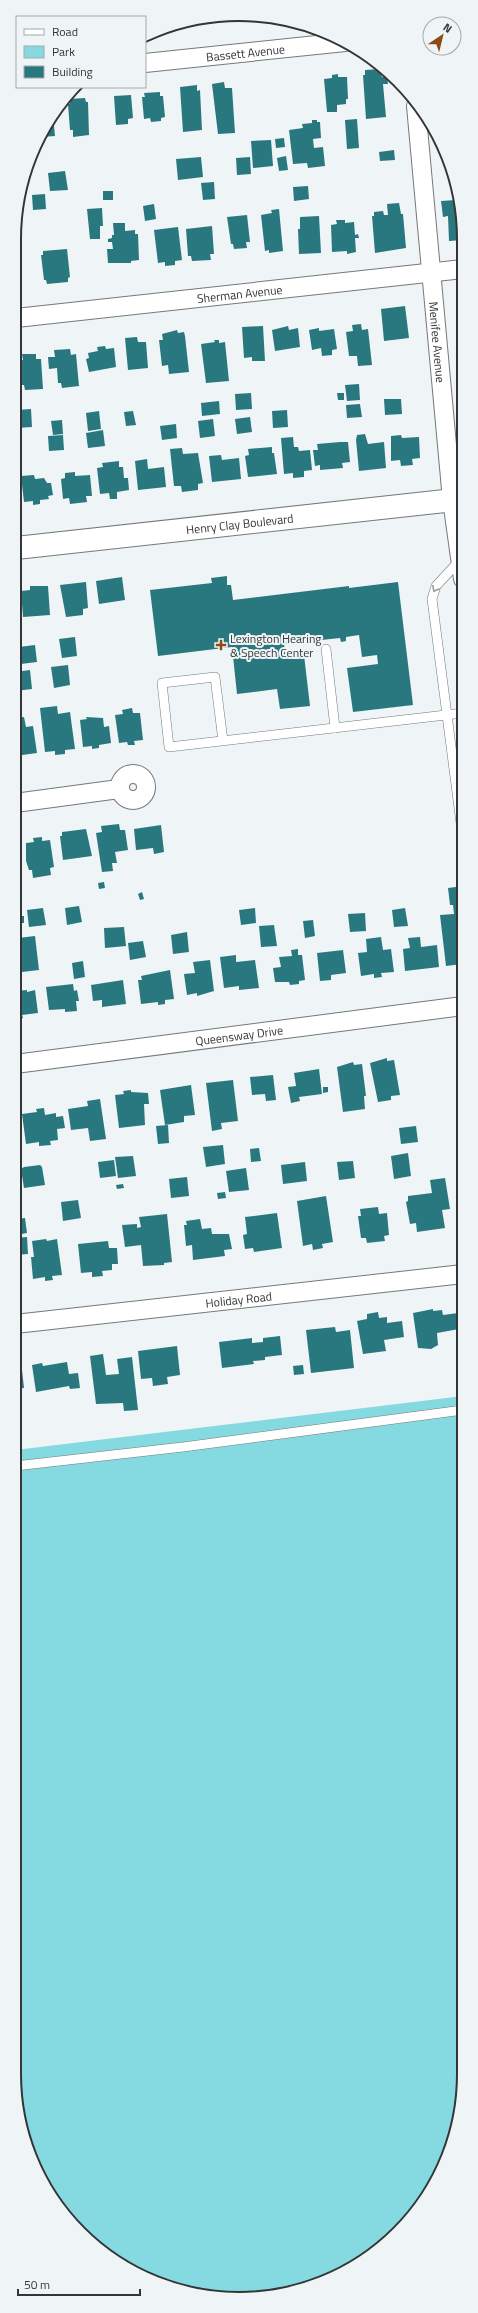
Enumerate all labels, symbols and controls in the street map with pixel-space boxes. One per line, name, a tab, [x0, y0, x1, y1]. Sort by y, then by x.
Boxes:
legend	[16, 16, 146, 88]
north arrow	[422, 16, 462, 56]
text: N	[440, 19, 455, 37]
text: Road	[52, 22, 78, 41]
street label: Bassett Avenue	[205, 39, 286, 66]
text: Park	[52, 42, 75, 61]
text: Building	[52, 62, 93, 81]
street label: Sherman Avenue	[196, 279, 283, 308]
street label: Menifee Avenue	[424, 301, 451, 383]
street label: Henry Clay Boulevard	[185, 508, 294, 539]
one-way arrow	[433, 585, 440, 592]
place label: Lexington Hearing & Speech Center	[230, 629, 322, 662]
marker: Lexington Hearing & Speech Center	[215, 639, 227, 651]
street label: Queensway Drive	[194, 1020, 284, 1050]
street label: Holiday Road	[204, 1286, 273, 1312]
scale bar	[18, 2271, 140, 2297]
text: 50 m	[24, 2275, 50, 2294]

